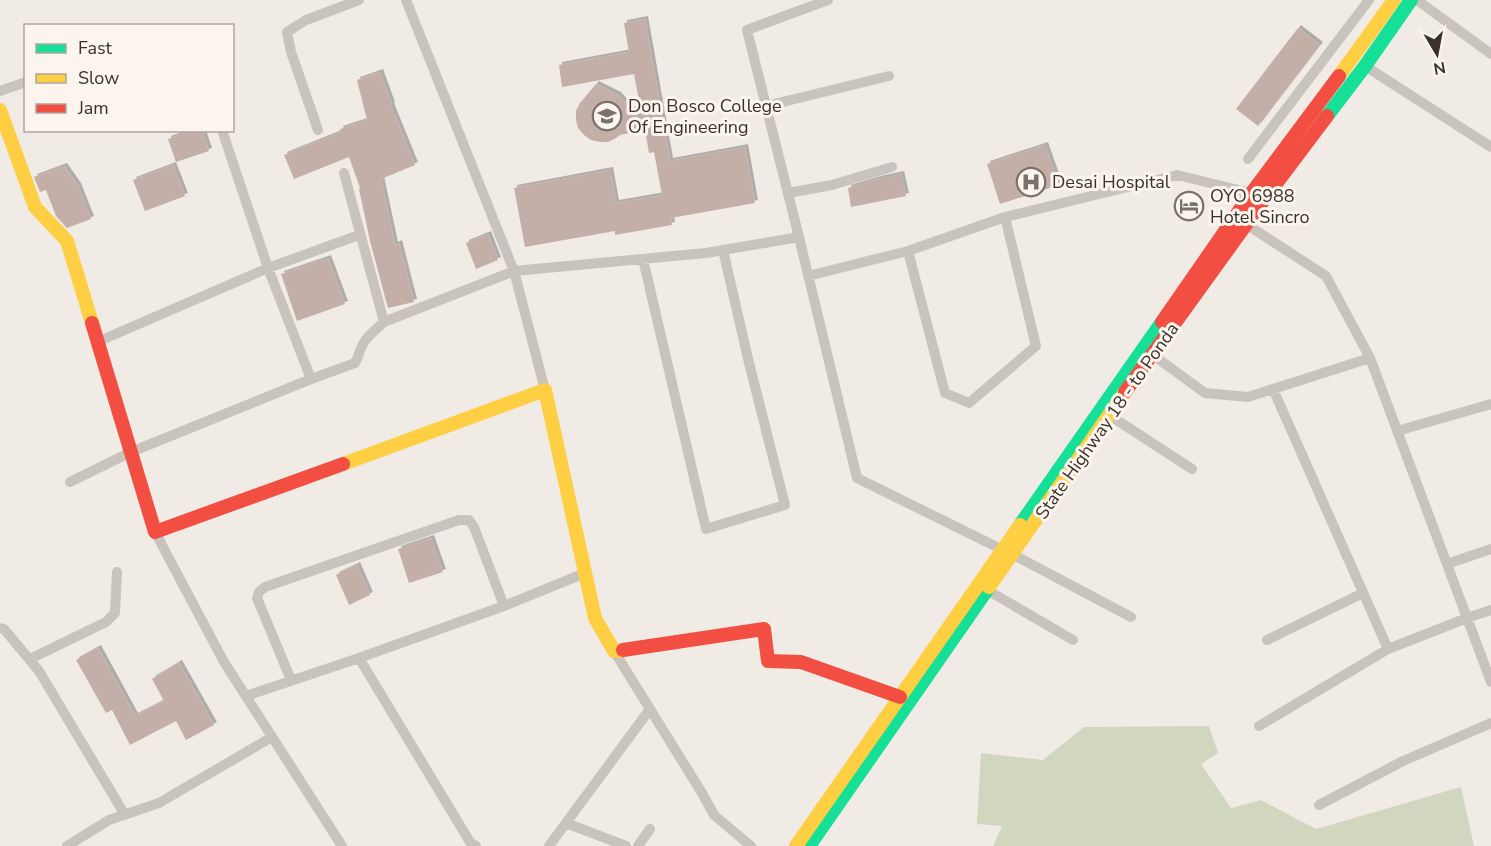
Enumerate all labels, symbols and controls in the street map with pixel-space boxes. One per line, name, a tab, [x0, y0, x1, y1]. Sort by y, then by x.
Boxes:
legend	[24, 24, 234, 132]
north arrow	[1407, 24, 1467, 84]
text: Fast	[78, 36, 113, 60]
text: N	[1432, 56, 1447, 80]
text: Slow	[78, 66, 119, 90]
place label: Don Bosco College Of Engineering	[628, 94, 782, 139]
text: Jam	[77, 96, 109, 120]
school or university icon: Don Bosco College Of Engineering	[591, 100, 623, 132]
hospital icon: Desai Hospital	[1015, 166, 1047, 198]
place label: Desai Hospital	[1052, 170, 1171, 194]
place label: OYO 6988 Hotel Sincro	[1210, 184, 1310, 229]
hotel icon: OYO 6988 Hotel Sincro	[1173, 190, 1205, 222]
street label: State Highway 18 - to Ponda	[1030, 318, 1184, 524]

